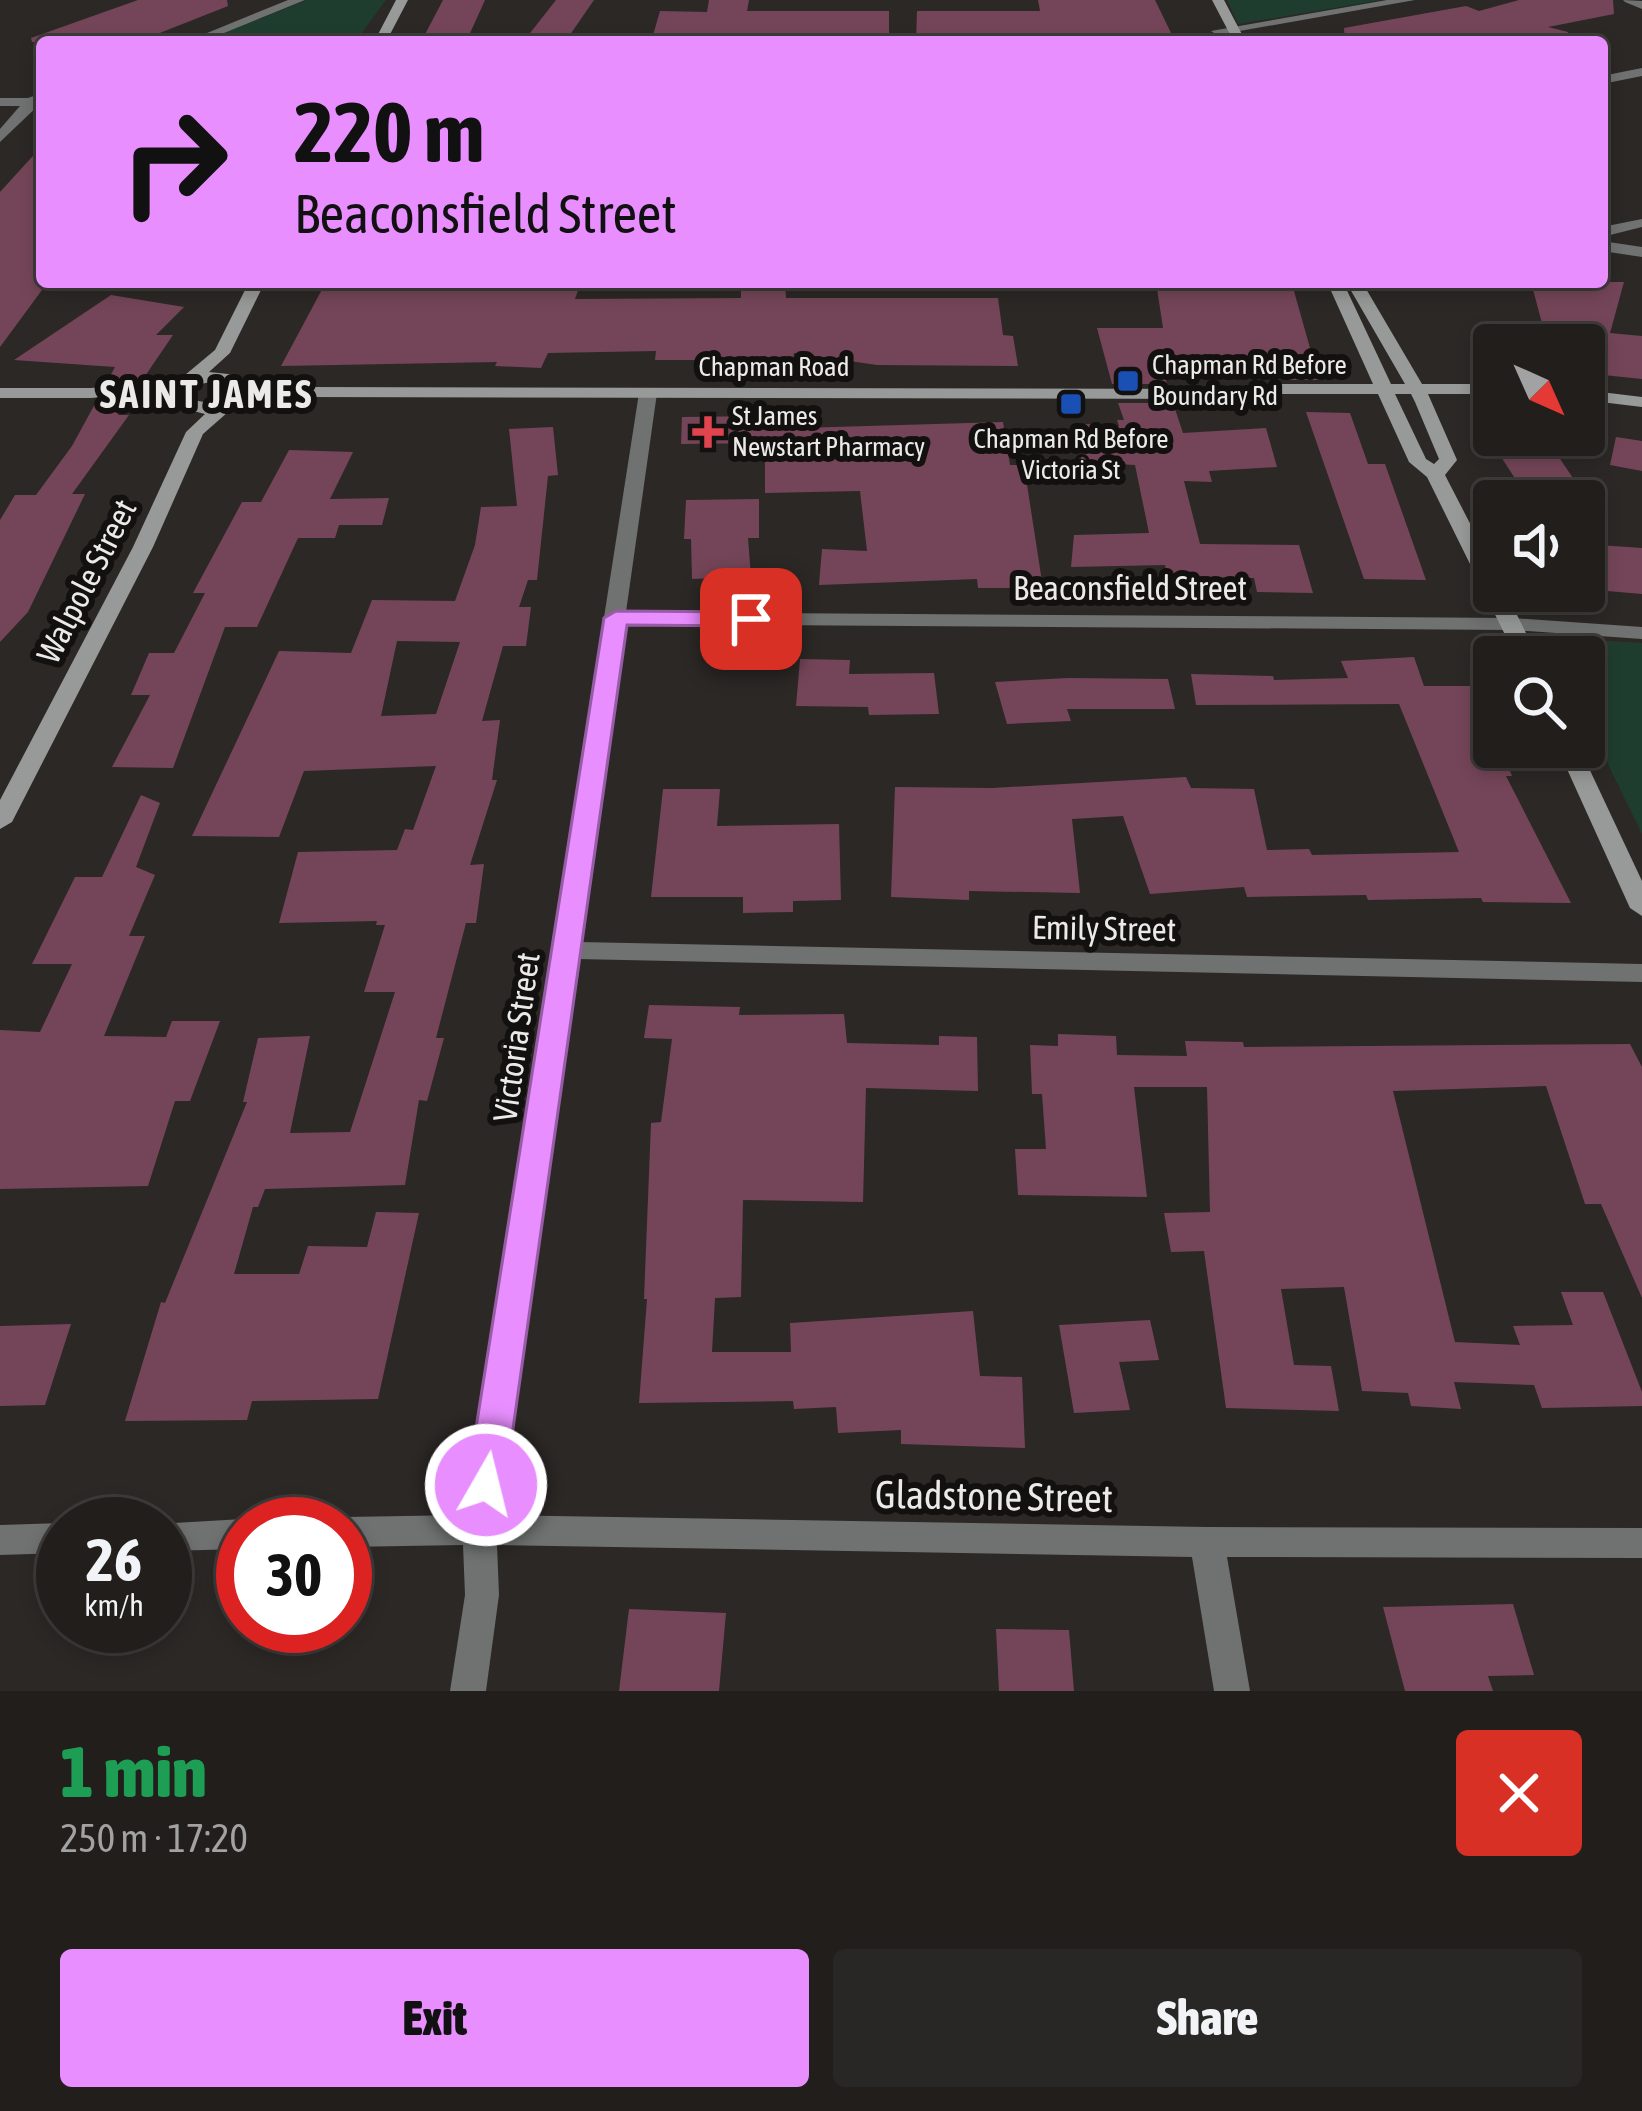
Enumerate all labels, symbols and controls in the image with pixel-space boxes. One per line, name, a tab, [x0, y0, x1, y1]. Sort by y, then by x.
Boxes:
icon: right	[96, 84, 252, 240]
text: 220 m	[294, 84, 484, 180]
text: Beaconsfield Street	[294, 183, 677, 244]
north arrow	[1473, 324, 1605, 456]
map controls	[1473, 324, 1605, 768]
place label: Chapman Rd Before Boundary Rd	[1152, 349, 1347, 411]
street label: Chapman Road	[699, 351, 849, 382]
marker: Chapman Rd Before Boundary Rd	[1115, 368, 1141, 394]
district label: SAINT JAMES	[100, 372, 314, 416]
marker: Chapman Rd Before Victoria St	[1058, 391, 1084, 417]
place label: St James Newstart Pharmacy	[732, 400, 925, 462]
marker: St James Newstart Pharmacy	[695, 419, 721, 445]
place label: Chapman Rd Before Victoria St	[974, 423, 1168, 485]
button: sound	[1473, 480, 1605, 612]
street label: Walpole Street	[29, 493, 143, 669]
pin	[700, 568, 802, 670]
street label: Beaconsfield Street	[1013, 569, 1247, 607]
icon: arrive	[718, 586, 784, 652]
button: search	[1473, 636, 1605, 768]
street label: Emily Street	[1032, 908, 1176, 948]
street label: Victoria Street	[485, 950, 547, 1124]
position arrow	[423, 1422, 549, 1548]
street label: Gladstone Street	[875, 1472, 1113, 1520]
speed limit sign: 30	[216, 1497, 372, 1653]
text: 26	[86, 1525, 142, 1594]
text: km/h	[84, 1588, 144, 1622]
text: 1 min	[60, 1730, 207, 1812]
button: close	[1456, 1730, 1582, 1856]
text: 250 m · 17:20	[60, 1816, 248, 1860]
button: Exit	[60, 1949, 809, 2087]
button: Share	[833, 1949, 1582, 2087]

